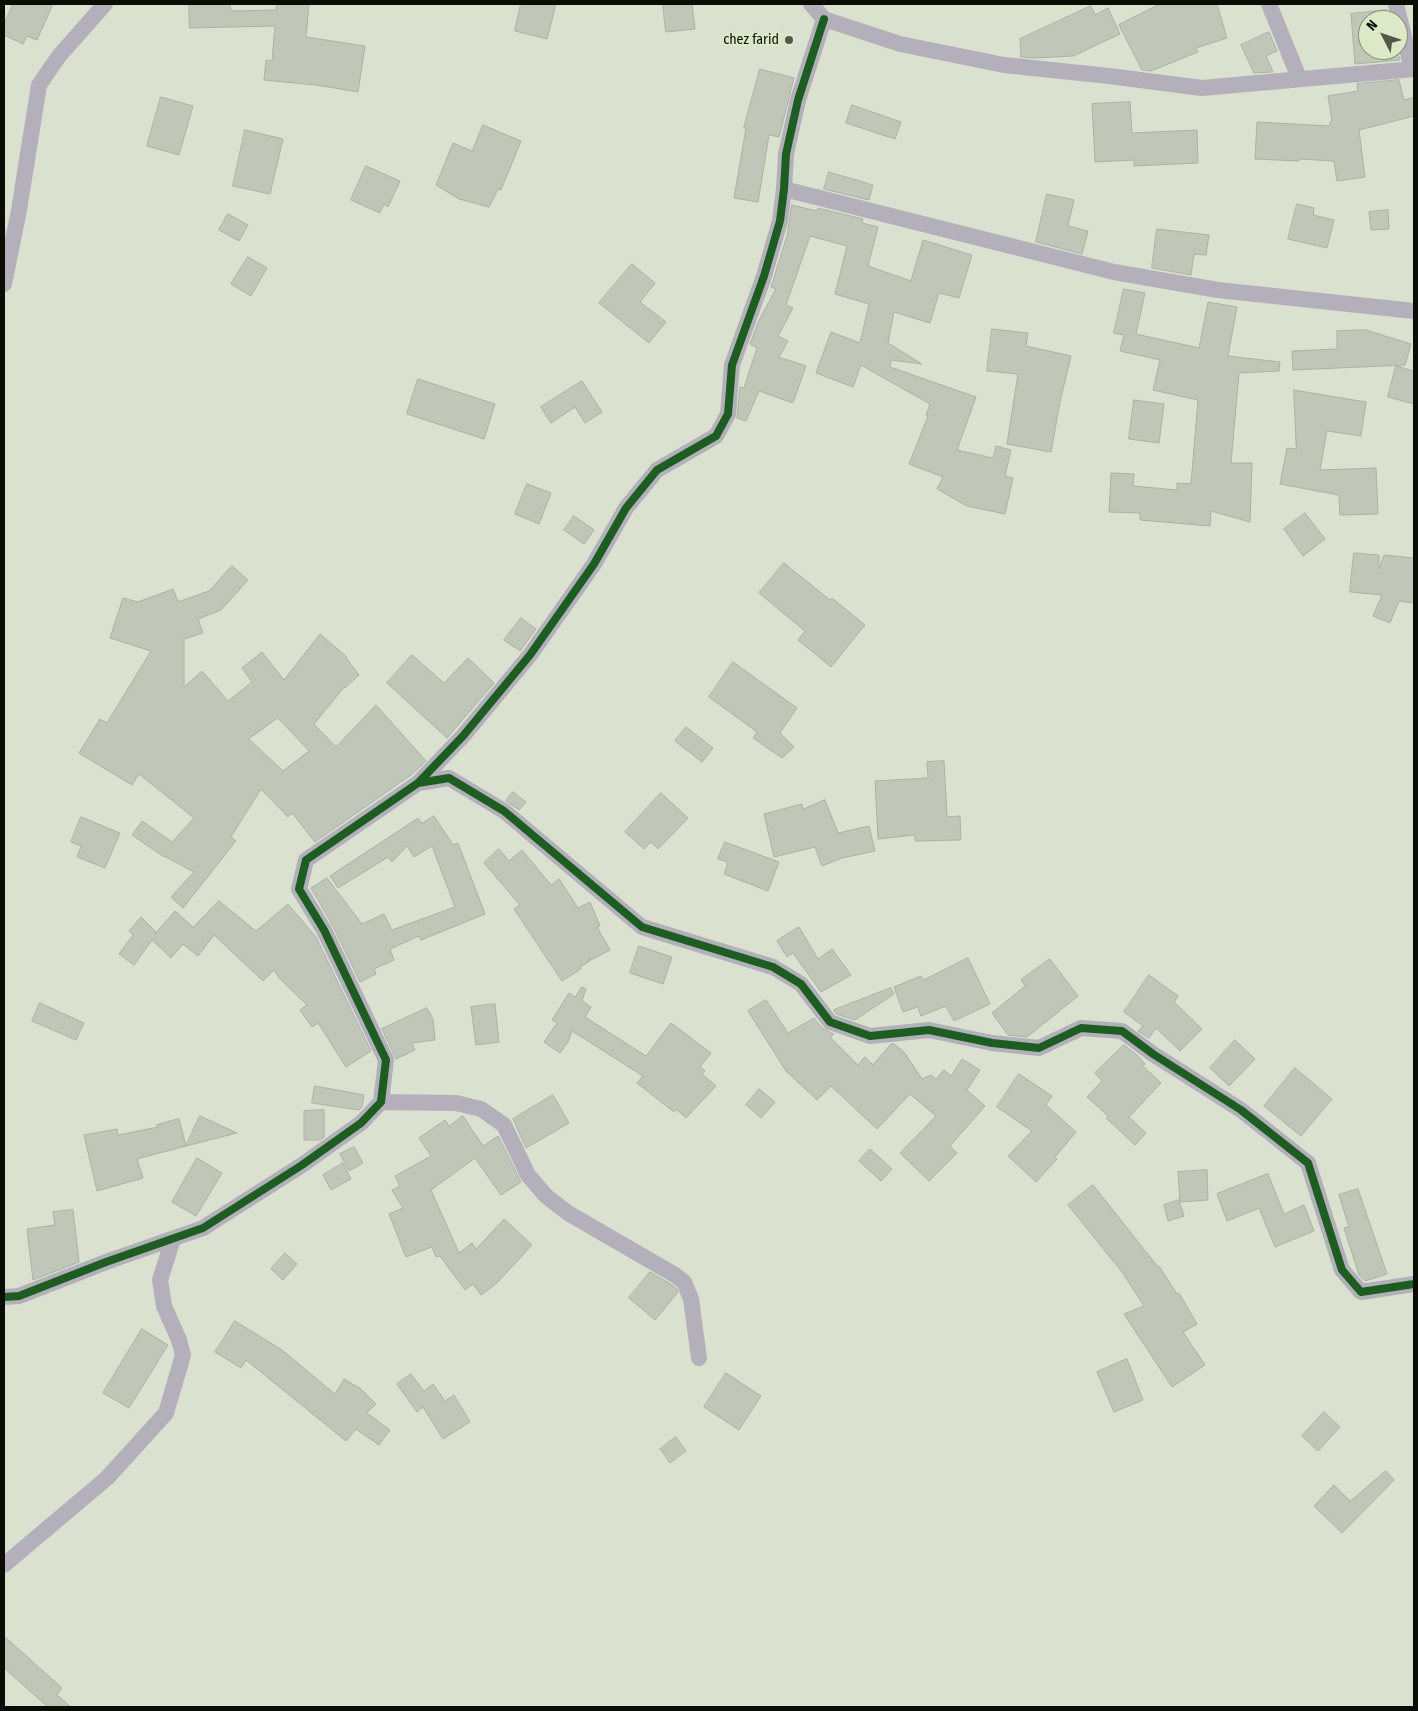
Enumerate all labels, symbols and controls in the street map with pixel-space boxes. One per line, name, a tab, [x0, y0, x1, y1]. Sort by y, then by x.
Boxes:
north arrow	[1358, 10, 1408, 60]
text: N	[1363, 17, 1381, 34]
place label: chez farid	[723, 32, 779, 48]
marker: chez farid	[783, 34, 795, 46]

